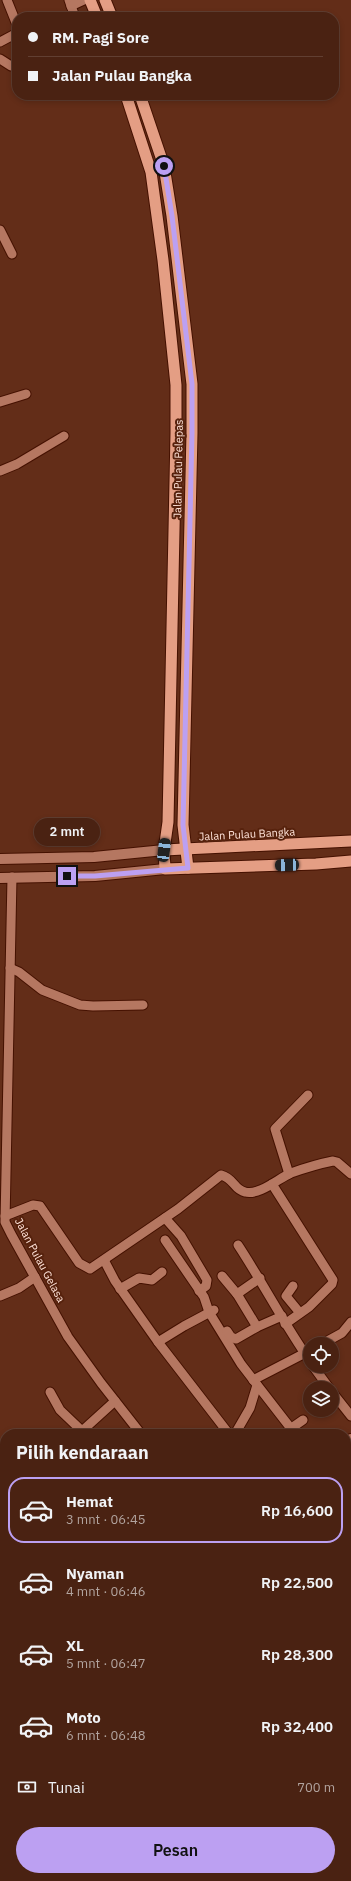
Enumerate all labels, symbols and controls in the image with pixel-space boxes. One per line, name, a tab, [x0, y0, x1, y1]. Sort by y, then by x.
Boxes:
text: RM. Pagi Sore	[52, 28, 149, 47]
text: Jalan Pulau Bangka	[52, 66, 192, 85]
route start	[155, 157, 173, 175]
street label: Jalan Pulau Pelepas	[170, 419, 186, 519]
callout: 2 mnt	[34, 818, 100, 846]
text: 2 mnt	[50, 823, 84, 840]
street label: Jalan Pulau Bangka	[198, 824, 296, 844]
car	[157, 837, 171, 863]
car	[275, 859, 299, 871]
route end	[58, 867, 76, 885]
street label: Jalan Pulau Gelasa	[12, 1215, 68, 1305]
map controls	[303, 1337, 339, 1417]
button: locate	[303, 1337, 339, 1373]
button: layers	[303, 1381, 339, 1417]
text: Pilih kendaraan	[16, 1441, 149, 1464]
icon: car	[18, 1492, 54, 1528]
text: Hemat	[66, 1492, 113, 1511]
text: Rp 16,600	[261, 1501, 333, 1520]
text: 3 mnt · 06:45	[66, 1511, 146, 1528]
icon: car	[18, 1564, 54, 1600]
text: Nyaman	[66, 1564, 124, 1583]
text: Rp 22,500	[261, 1573, 333, 1592]
text: 4 mnt · 06:46	[66, 1583, 146, 1600]
icon: car	[18, 1636, 54, 1672]
text: XL	[66, 1636, 84, 1655]
text: Rp 28,300	[261, 1645, 333, 1664]
text: 5 mnt · 06:47	[66, 1655, 146, 1672]
icon: car	[18, 1708, 54, 1744]
text: Moto	[66, 1708, 101, 1727]
text: Rp 32,400	[261, 1717, 333, 1736]
text: 6 mnt · 06:48	[66, 1727, 146, 1744]
icon: cash	[16, 1776, 38, 1798]
text: Tunai	[48, 1778, 85, 1797]
text: 700 m	[297, 1779, 335, 1796]
button: Pesan	[16, 1827, 335, 1873]

